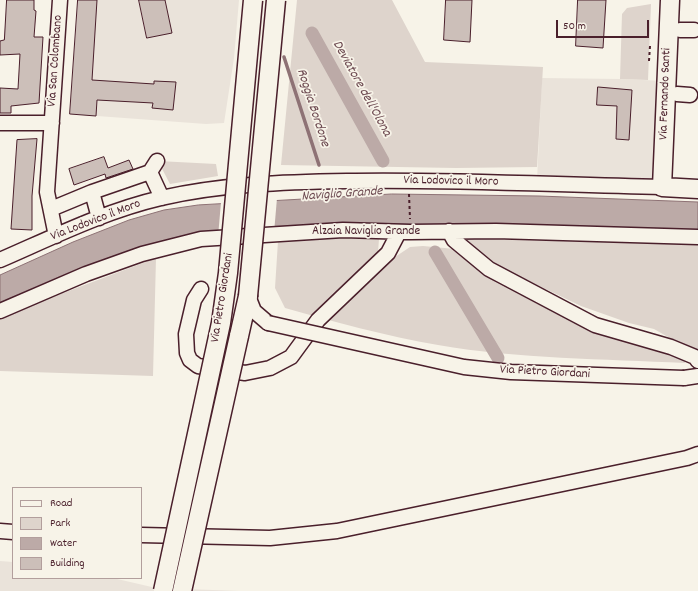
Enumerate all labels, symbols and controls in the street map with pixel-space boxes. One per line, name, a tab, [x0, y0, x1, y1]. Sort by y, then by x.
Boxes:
scale bar	[558, 12, 651, 38]
street label: Via San Colombano	[45, 15, 67, 107]
text: 50 m	[563, 18, 586, 35]
water label: Deviatore dell'Olona	[328, 38, 394, 140]
street label: Via Fernando Santi	[657, 48, 675, 140]
water label: Roggia Bordone	[291, 67, 333, 149]
street label: Via Lodovico il Moro	[403, 173, 499, 191]
water label: Naviglio Grande	[301, 184, 383, 206]
street label: Via Lodovico il Moro	[49, 197, 143, 245]
street label: Alzaia Naviglio Grande	[312, 224, 420, 240]
street label: Via Pietro Giordani	[208, 252, 238, 344]
street label: Via Pietro Giordani	[500, 363, 590, 383]
legend	[12, 487, 142, 579]
text: Road	[50, 495, 72, 512]
text: Park	[50, 515, 70, 532]
text: Water	[50, 535, 77, 552]
text: Building	[50, 555, 85, 572]

